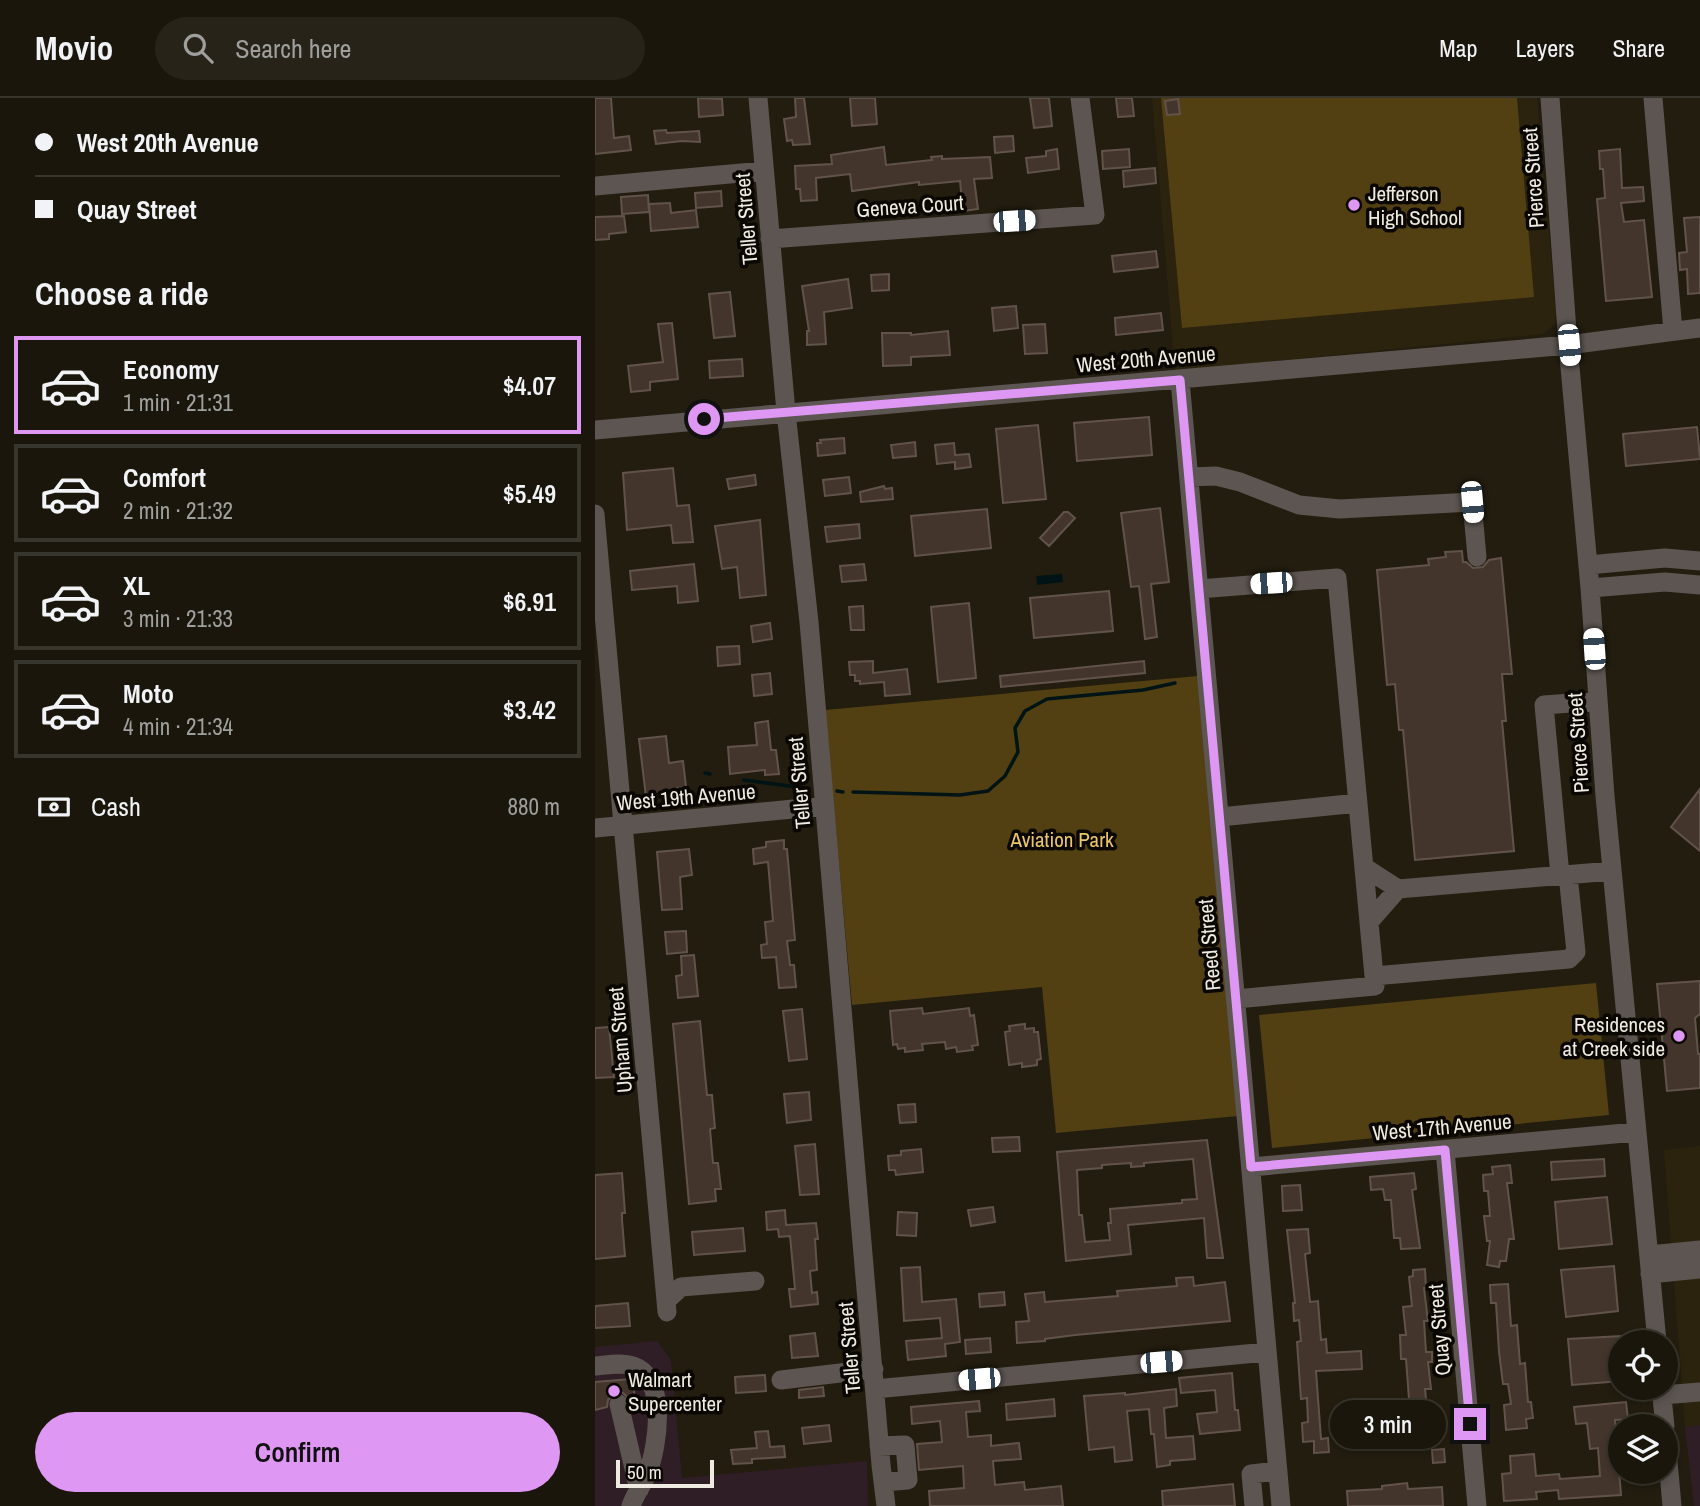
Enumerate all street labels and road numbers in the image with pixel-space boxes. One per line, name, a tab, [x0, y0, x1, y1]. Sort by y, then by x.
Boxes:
street label: Pierce Street	[1515, 127, 1551, 229]
street label: Teller Street	[728, 172, 764, 266]
street label: Geneva Court	[856, 188, 965, 224]
street label: West 20th Avenue	[1075, 338, 1217, 380]
street label: Pierce Street	[1560, 692, 1596, 794]
street label: Teller Street	[781, 736, 817, 830]
street label: West 19th Avenue	[615, 776, 757, 818]
street label: Reed Street	[1191, 898, 1227, 992]
street label: Upham Street	[601, 986, 639, 1094]
street label: West 17th Avenue	[1371, 1106, 1513, 1148]
street label: Quay Street	[1421, 1283, 1457, 1377]
street label: Teller Street	[831, 1301, 867, 1395]

